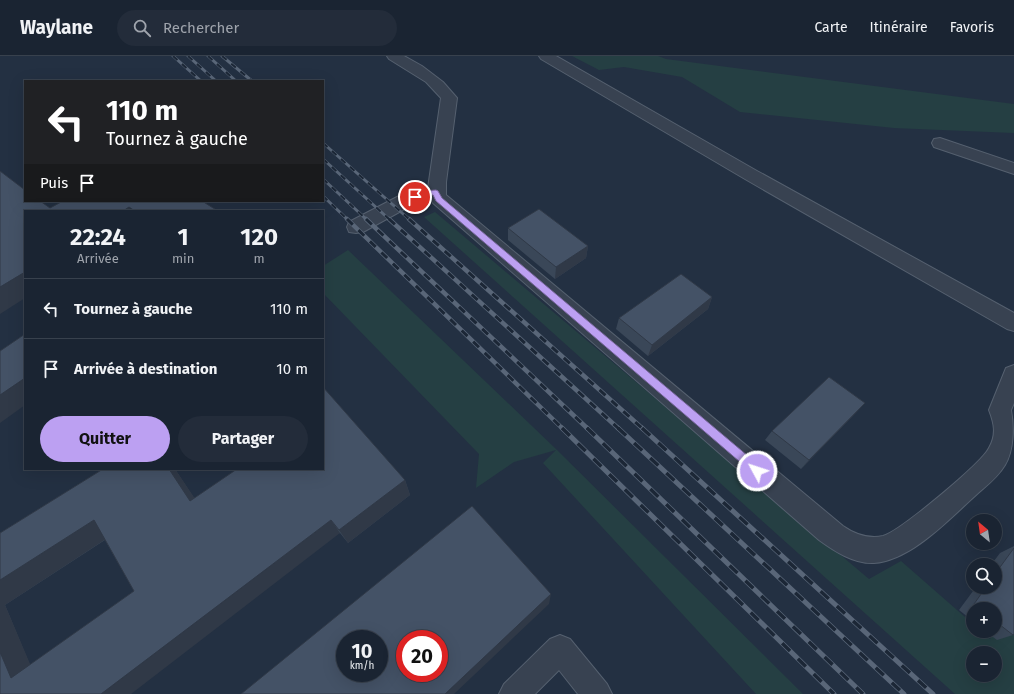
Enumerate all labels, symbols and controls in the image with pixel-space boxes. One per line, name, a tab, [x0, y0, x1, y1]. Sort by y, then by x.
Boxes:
search box	[117, 10, 397, 46]
text: Waylane	[20, 16, 93, 39]
icon: search	[131, 17, 153, 39]
text: Rechercher	[163, 19, 239, 37]
text: Carte	[814, 19, 848, 36]
text: Itinéraire	[870, 19, 928, 36]
text: Favoris	[950, 19, 994, 36]
text: 110 m	[106, 94, 178, 127]
icon: left	[40, 96, 92, 148]
text: Tournez à gauche	[106, 128, 248, 150]
icon: arrive	[76, 172, 98, 194]
text: Puis	[40, 174, 68, 192]
pin	[398, 180, 432, 214]
icon: arrive	[404, 186, 426, 208]
text: 22:24	[70, 223, 126, 251]
text: 1	[178, 223, 189, 251]
text: 120	[240, 223, 278, 251]
text: Arrivée	[77, 251, 119, 266]
text: min	[172, 251, 194, 266]
text: m	[254, 251, 265, 266]
icon: left	[40, 298, 62, 320]
text: Tournez à gauche	[74, 300, 193, 318]
text: 110 m	[270, 300, 308, 318]
icon: arrive	[40, 358, 62, 380]
text: Arrivée à destination	[74, 360, 217, 378]
text: 10 m	[276, 360, 308, 378]
button: Quitter	[40, 416, 170, 462]
button: Partager	[178, 416, 308, 462]
position arrow	[736, 450, 778, 492]
north arrow	[966, 514, 1002, 550]
map controls	[966, 514, 1002, 682]
button: search	[966, 558, 1002, 594]
button: +	[966, 602, 1002, 638]
speed limit sign: 20	[396, 630, 448, 682]
text: 10	[352, 639, 372, 663]
button: −	[966, 646, 1002, 682]
text: km/h	[350, 660, 374, 672]

